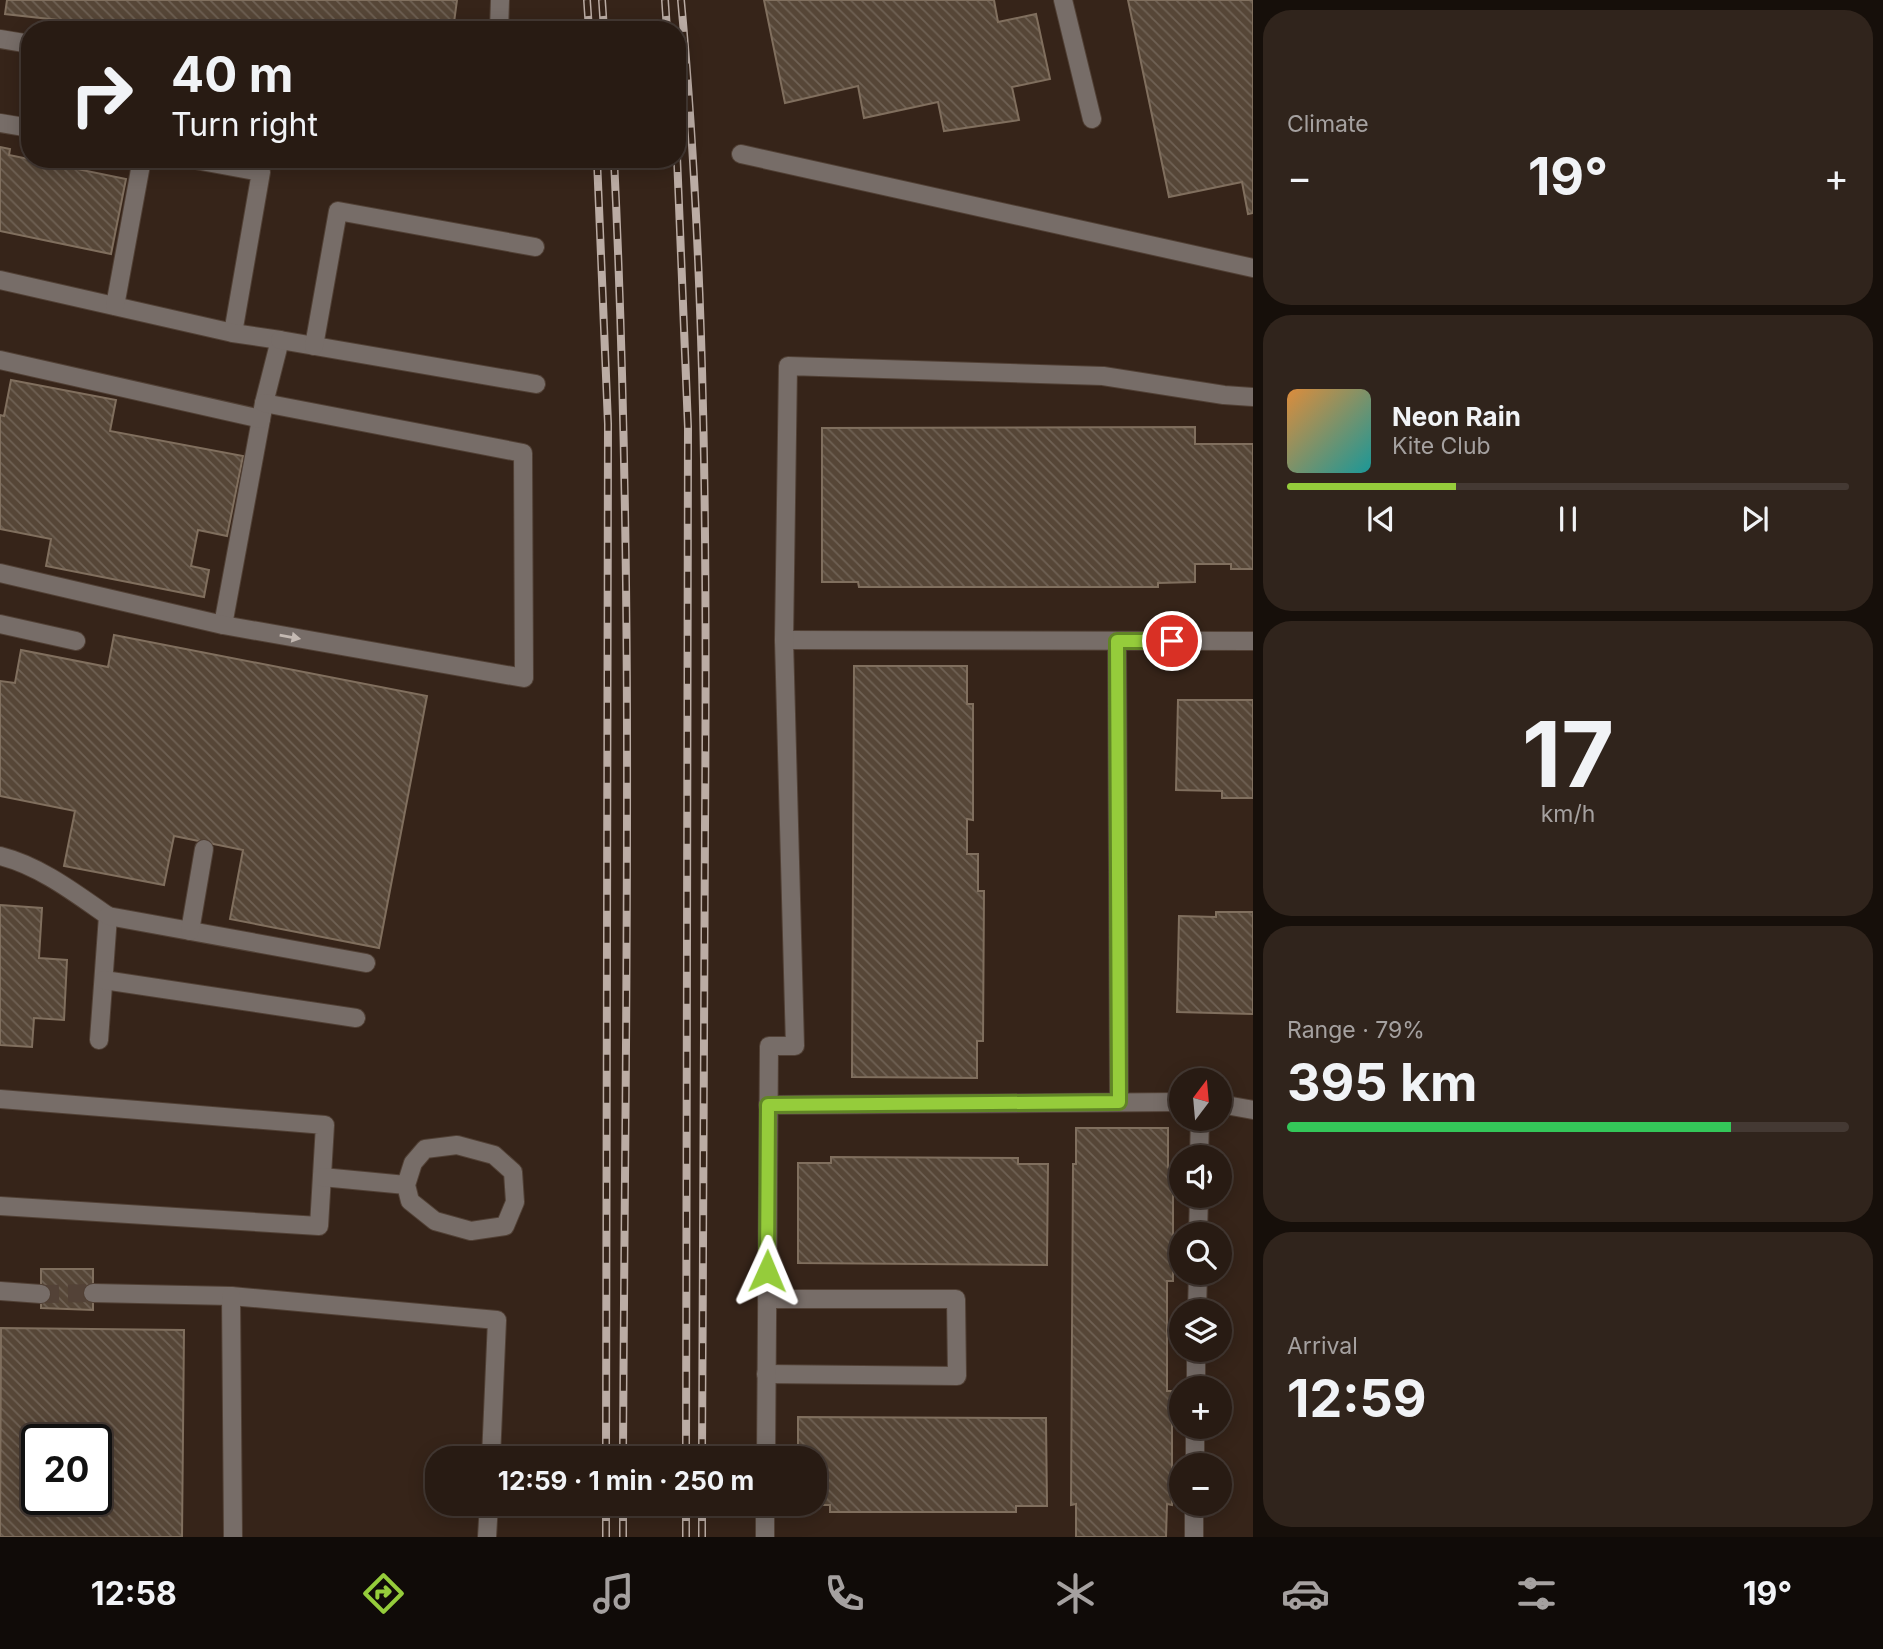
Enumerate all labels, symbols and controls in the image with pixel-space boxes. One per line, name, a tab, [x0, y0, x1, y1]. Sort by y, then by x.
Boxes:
text: 40 m	[171, 45, 294, 104]
icon: right	[56, 49, 147, 140]
text: Turn right	[171, 105, 318, 144]
text: Climate	[1287, 110, 1369, 138]
text: 19°	[1528, 145, 1608, 208]
text: −	[1287, 154, 1312, 200]
text: +	[1824, 154, 1849, 200]
text: Neon Rain	[1392, 401, 1521, 432]
text: Kite Club	[1392, 432, 1491, 460]
icon: previous	[1362, 500, 1400, 538]
icon: pause	[1549, 500, 1587, 538]
icon: next	[1736, 500, 1774, 538]
pin	[1142, 611, 1202, 671]
icon: arrive	[1153, 622, 1191, 660]
one-way arrow	[279, 632, 301, 643]
text: 17	[1522, 699, 1614, 809]
text: km/h	[1541, 800, 1595, 828]
text: Range · 79%	[1287, 1016, 1425, 1044]
text: 395 km	[1287, 1051, 1478, 1114]
north arrow	[1169, 1068, 1232, 1130]
map controls	[1169, 1068, 1232, 1516]
button: sound	[1169, 1145, 1232, 1208]
button: search	[1169, 1222, 1232, 1285]
position arrow	[730, 1234, 804, 1308]
button: layers	[1169, 1299, 1232, 1362]
text: Arrival	[1287, 1332, 1358, 1360]
text: 12:59	[1287, 1367, 1427, 1430]
button: +	[1169, 1376, 1232, 1439]
speed limit sign: 20	[21, 1424, 112, 1515]
button: −	[1169, 1453, 1232, 1516]
text: 12:59 · 1 min · 250 m	[498, 1465, 754, 1496]
icon: directions	[359, 1569, 408, 1618]
icon: music	[589, 1569, 638, 1618]
icon: phone	[820, 1569, 869, 1618]
icon: climate	[1051, 1569, 1100, 1618]
icon: car	[1281, 1569, 1330, 1618]
icon: filters	[1512, 1569, 1561, 1618]
text: 12:58	[91, 1574, 177, 1613]
text: 19°	[1743, 1574, 1792, 1613]

